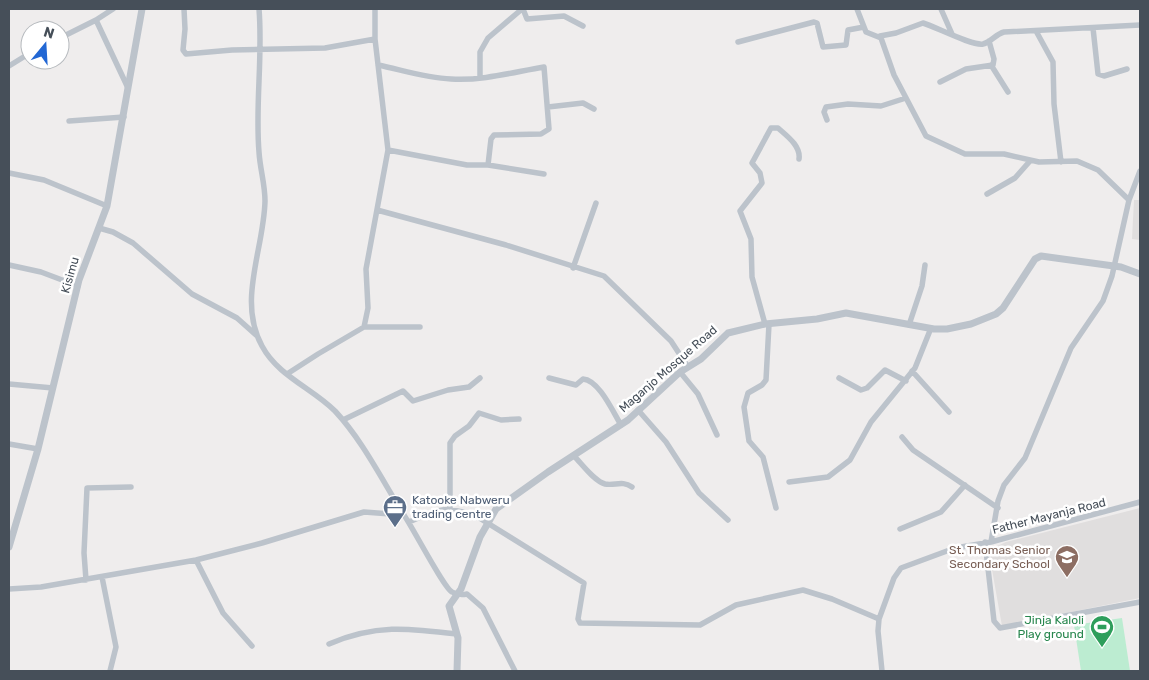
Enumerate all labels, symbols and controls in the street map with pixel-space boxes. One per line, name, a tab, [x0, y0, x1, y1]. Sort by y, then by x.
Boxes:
north arrow	[20, 20, 70, 70]
text: N	[41, 23, 56, 43]
street label: Kisimu	[58, 255, 82, 295]
street label: Maganjo Mosque Road	[616, 323, 720, 415]
place label: Katooke Nabweru trading centre	[412, 493, 510, 521]
office icon: Katooke Nabweru trading centre	[382, 494, 408, 528]
street label: Father Mayanja Road	[991, 495, 1107, 537]
place label: St. Thomas Senior Secondary School	[949, 543, 1050, 571]
school or university icon: St. Thomas Senior Secondary School	[1054, 544, 1080, 578]
place label: Jinja Kaloli Play ground	[1018, 613, 1084, 641]
sports icon: Jinja Kaloli Play ground	[1089, 614, 1115, 648]

